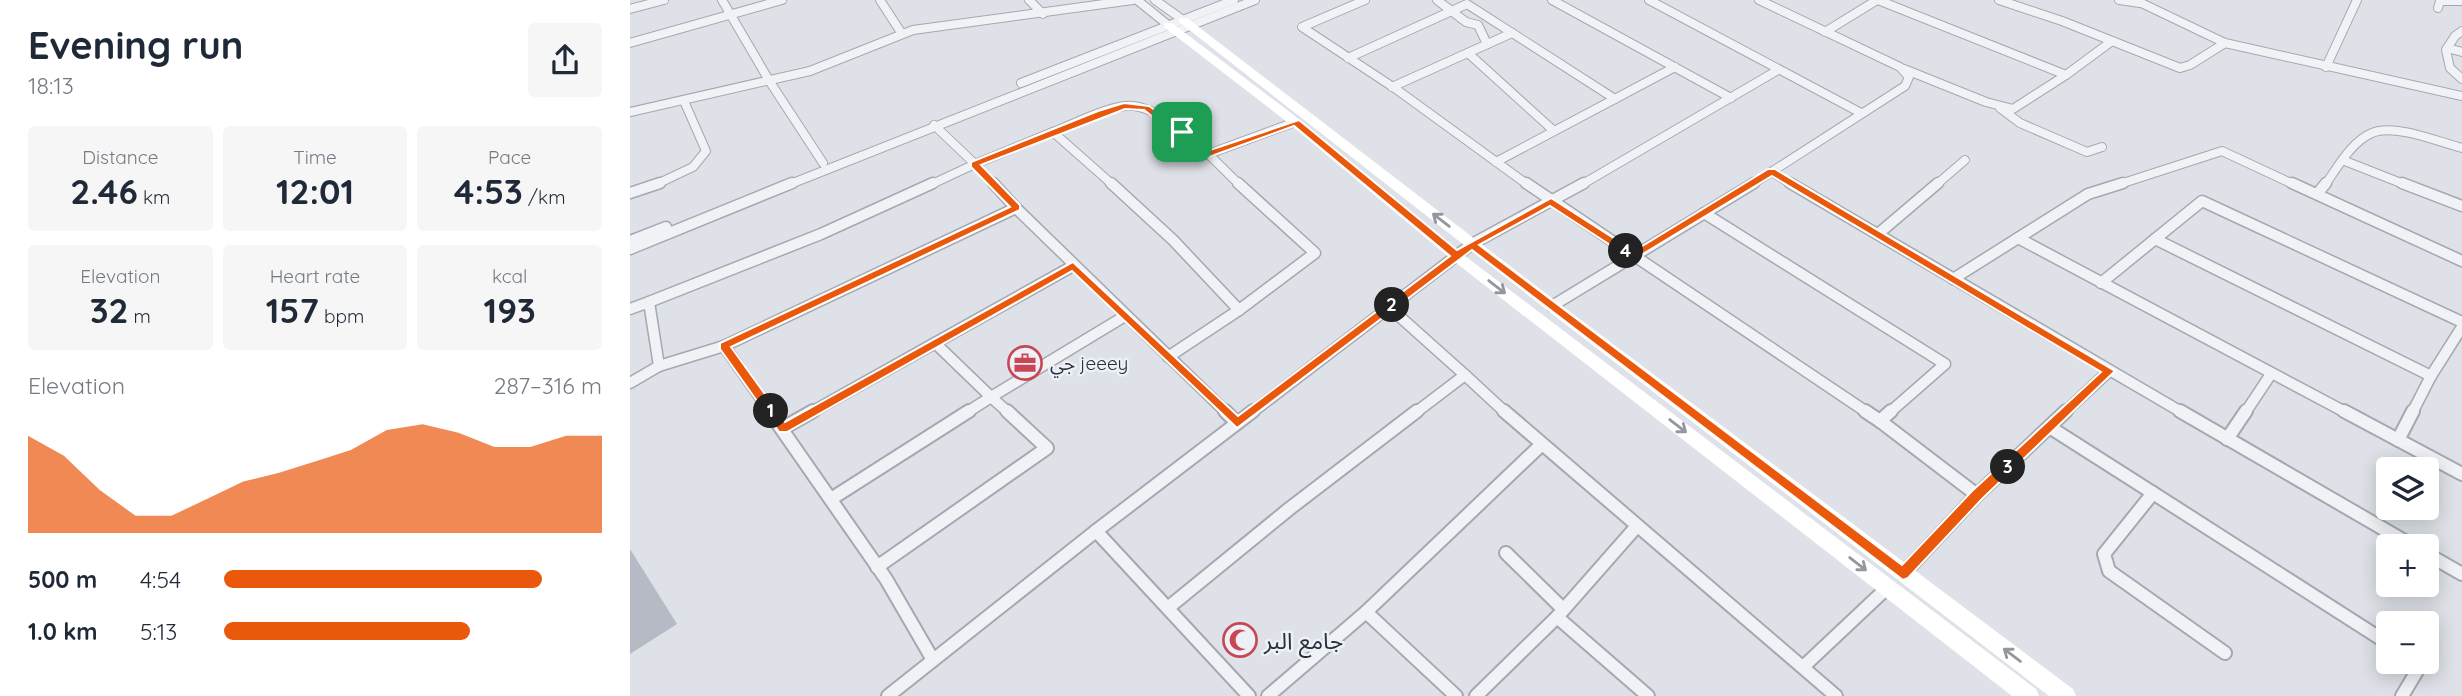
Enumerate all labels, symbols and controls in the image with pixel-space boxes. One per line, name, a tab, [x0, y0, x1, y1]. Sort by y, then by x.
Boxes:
text: Evening run	[28, 21, 243, 69]
button: share	[528, 23, 602, 97]
text: 18:13	[28, 71, 74, 100]
pin	[1152, 102, 1212, 162]
icon: arrive	[1163, 113, 1201, 151]
text: Distance	[82, 145, 158, 169]
text: Time	[293, 145, 337, 169]
text: Pace	[488, 145, 531, 169]
text: 2.46	[70, 169, 138, 213]
text: 12:01	[276, 169, 354, 213]
text: 4:53	[454, 169, 523, 213]
text: km	[138, 185, 170, 209]
text: /km	[523, 185, 566, 209]
one-way arrow	[1432, 213, 1451, 228]
pin: 4	[1608, 233, 1644, 268]
text: 4	[1620, 238, 1631, 262]
text: Elevation	[80, 264, 160, 288]
text: Heart rate	[270, 264, 360, 288]
text: kcal	[492, 264, 527, 288]
one-way arrow	[1488, 280, 1506, 295]
text: 32	[90, 288, 128, 332]
text: 157	[266, 288, 319, 332]
text: 193	[484, 288, 536, 332]
pin: 2	[1374, 288, 1410, 322]
text: 2	[1386, 292, 1397, 316]
text: m	[128, 304, 151, 328]
text: bpm	[319, 304, 364, 328]
office icon: جي jeeey	[1006, 344, 1044, 382]
place label: جي jeeey	[1050, 351, 1128, 378]
text: Elevation	[28, 371, 125, 400]
text: 287–316 m	[494, 371, 602, 400]
pin: 1	[754, 394, 788, 428]
text: 1	[767, 398, 774, 422]
one-way arrow	[1668, 418, 1687, 433]
pin: 3	[1990, 449, 2026, 484]
text: 3	[2002, 454, 2013, 478]
map controls	[2376, 457, 2439, 674]
button: layers	[2376, 457, 2439, 520]
button: +	[2376, 534, 2439, 597]
one-way arrow	[1849, 557, 1867, 572]
text: 500 m	[28, 565, 97, 594]
text: 4:54	[140, 565, 181, 594]
button: −	[2376, 611, 2439, 674]
text: 1.0 km	[28, 617, 98, 646]
text: 5:13	[140, 617, 177, 646]
mosque icon: جامع البر	[1221, 621, 1259, 659]
place label: جامع البر	[1263, 626, 1343, 658]
one-way arrow	[2002, 648, 2021, 663]

